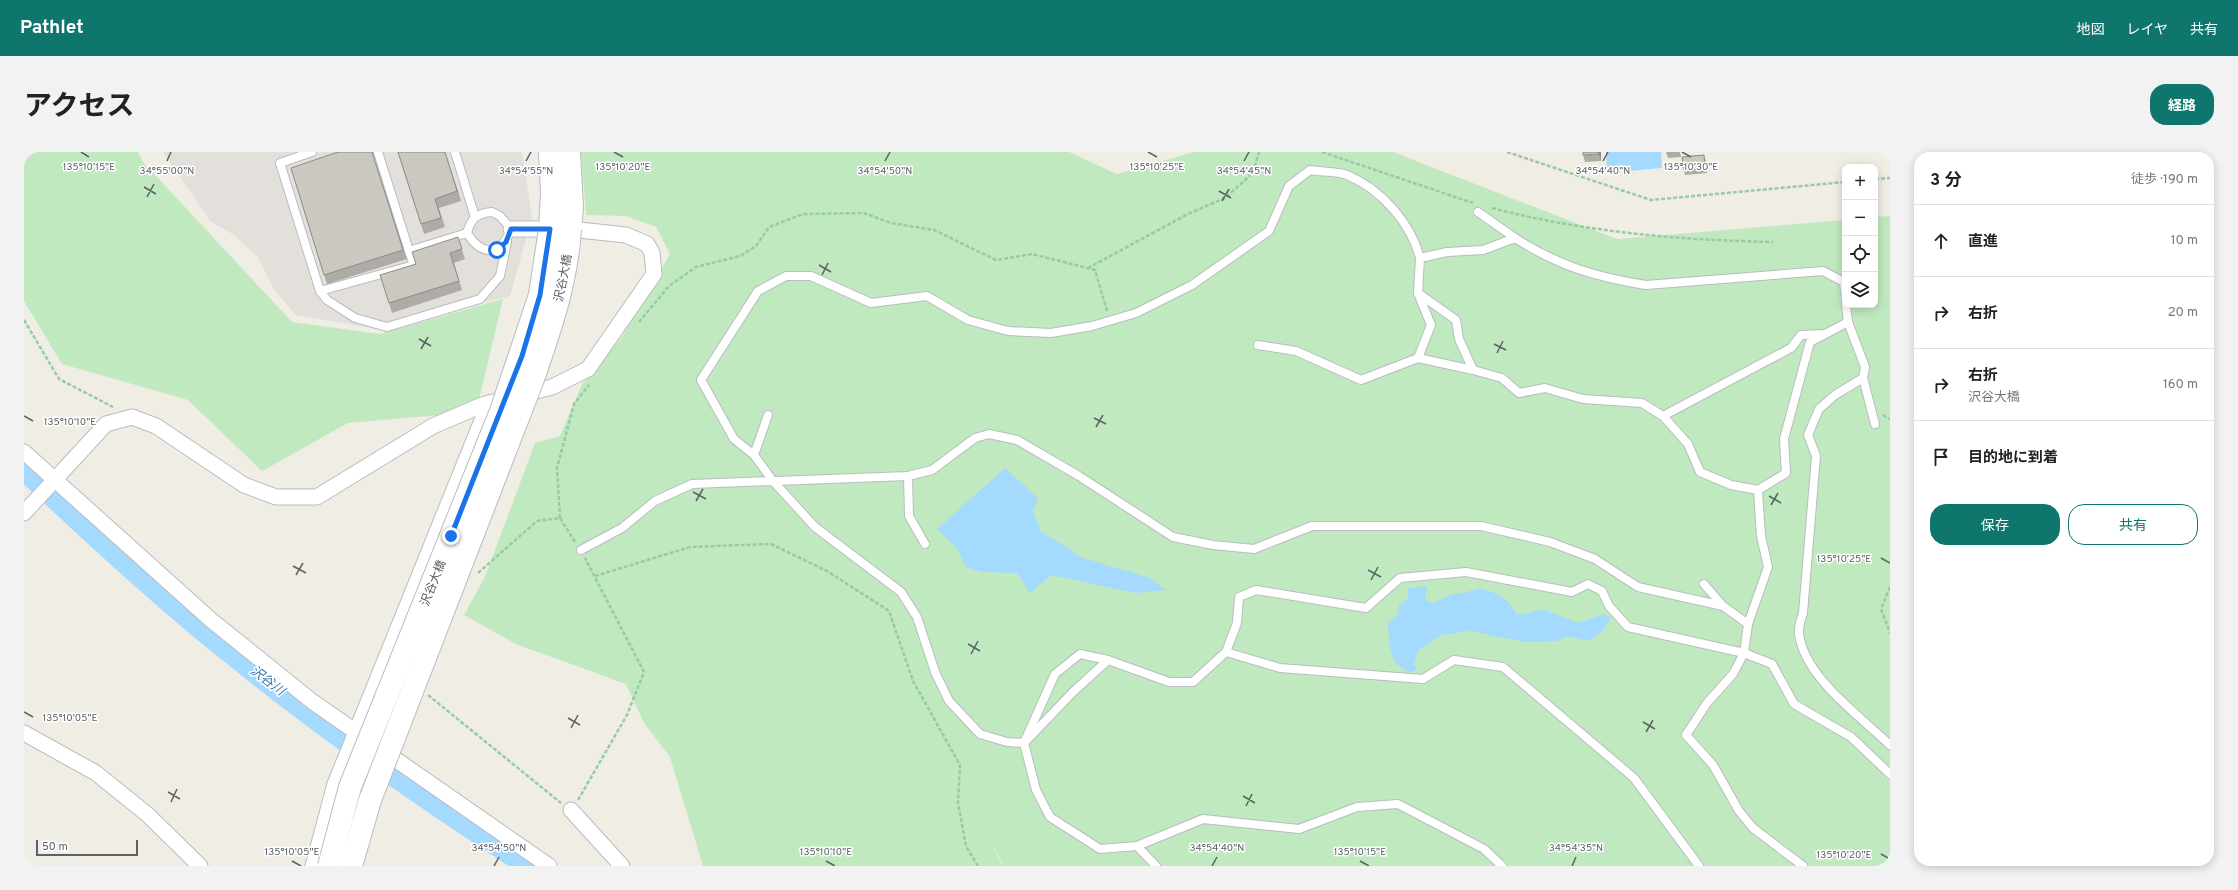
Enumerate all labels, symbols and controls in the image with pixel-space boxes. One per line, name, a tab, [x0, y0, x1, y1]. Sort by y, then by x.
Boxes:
text: Pathlet	[20, 16, 84, 40]
text: 地図	[2076, 22, 2104, 39]
text: レイヤ	[2126, 22, 2168, 39]
text: 共有	[2190, 22, 2218, 39]
button: 経路	[2150, 84, 2214, 125]
text: アクセス	[24, 90, 135, 126]
text: 135°10'15"E	[63, 161, 115, 174]
text: 135°10'20"E	[596, 161, 650, 174]
text: 135°10'25"E	[1130, 161, 1184, 174]
text: 135°10'30"E	[1664, 161, 1718, 174]
map controls	[1842, 164, 1878, 308]
button: +	[1842, 164, 1878, 200]
text: 34°55'00"N	[140, 165, 194, 178]
text: 34°54'55"N	[499, 165, 553, 178]
text: 34°54'50"N	[858, 165, 912, 178]
text: 34°54'45"N	[1217, 165, 1271, 178]
text: 34°54'40"N	[1576, 165, 1630, 178]
text: 3 分	[1930, 170, 1961, 192]
text: 徒歩 · 190 m	[2131, 172, 2198, 188]
button: −	[1842, 200, 1878, 236]
icon: ahead	[1930, 230, 1952, 252]
text: 直進	[1968, 233, 1998, 252]
text: 10 m	[2171, 233, 2198, 249]
button: locate	[1842, 236, 1878, 272]
route start	[488, 241, 506, 259]
street label: 沢谷大橋	[552, 253, 576, 303]
button: layers	[1842, 272, 1878, 308]
icon: right	[1930, 302, 1952, 324]
text: 右折	[1968, 305, 1998, 324]
text: 20 m	[2168, 305, 2198, 321]
text: 右折	[1968, 367, 1998, 386]
icon: right	[1930, 374, 1952, 396]
text: 160 m	[2163, 377, 2198, 393]
text: 沢谷大橋	[1968, 390, 2020, 406]
text: 135°10'10"E	[44, 416, 96, 429]
icon: arrive	[1930, 446, 1952, 468]
text: 目的地に到着	[1968, 449, 2058, 468]
button: 保存	[1930, 504, 2060, 545]
button: 共有	[2068, 504, 2198, 545]
route end	[442, 527, 460, 545]
text: 135°10'25"E	[1817, 553, 1871, 566]
street label: 沢谷大橋	[418, 558, 450, 609]
water label: 沢谷川	[246, 663, 289, 701]
text: 135°10'05"E	[43, 712, 98, 725]
scale bar	[36, 838, 138, 857]
text: 50 m	[42, 840, 68, 854]
text: 34°54'50"N	[472, 842, 526, 855]
text: 34°54'40"N	[1190, 842, 1244, 855]
text: 34°54'35"N	[1549, 842, 1603, 855]
text: 135°10'05"E	[265, 846, 320, 859]
text: 135°10'10"E	[800, 846, 852, 859]
text: 135°10'15"E	[1334, 846, 1386, 859]
text: 135°10'20"E	[1817, 849, 1871, 862]

